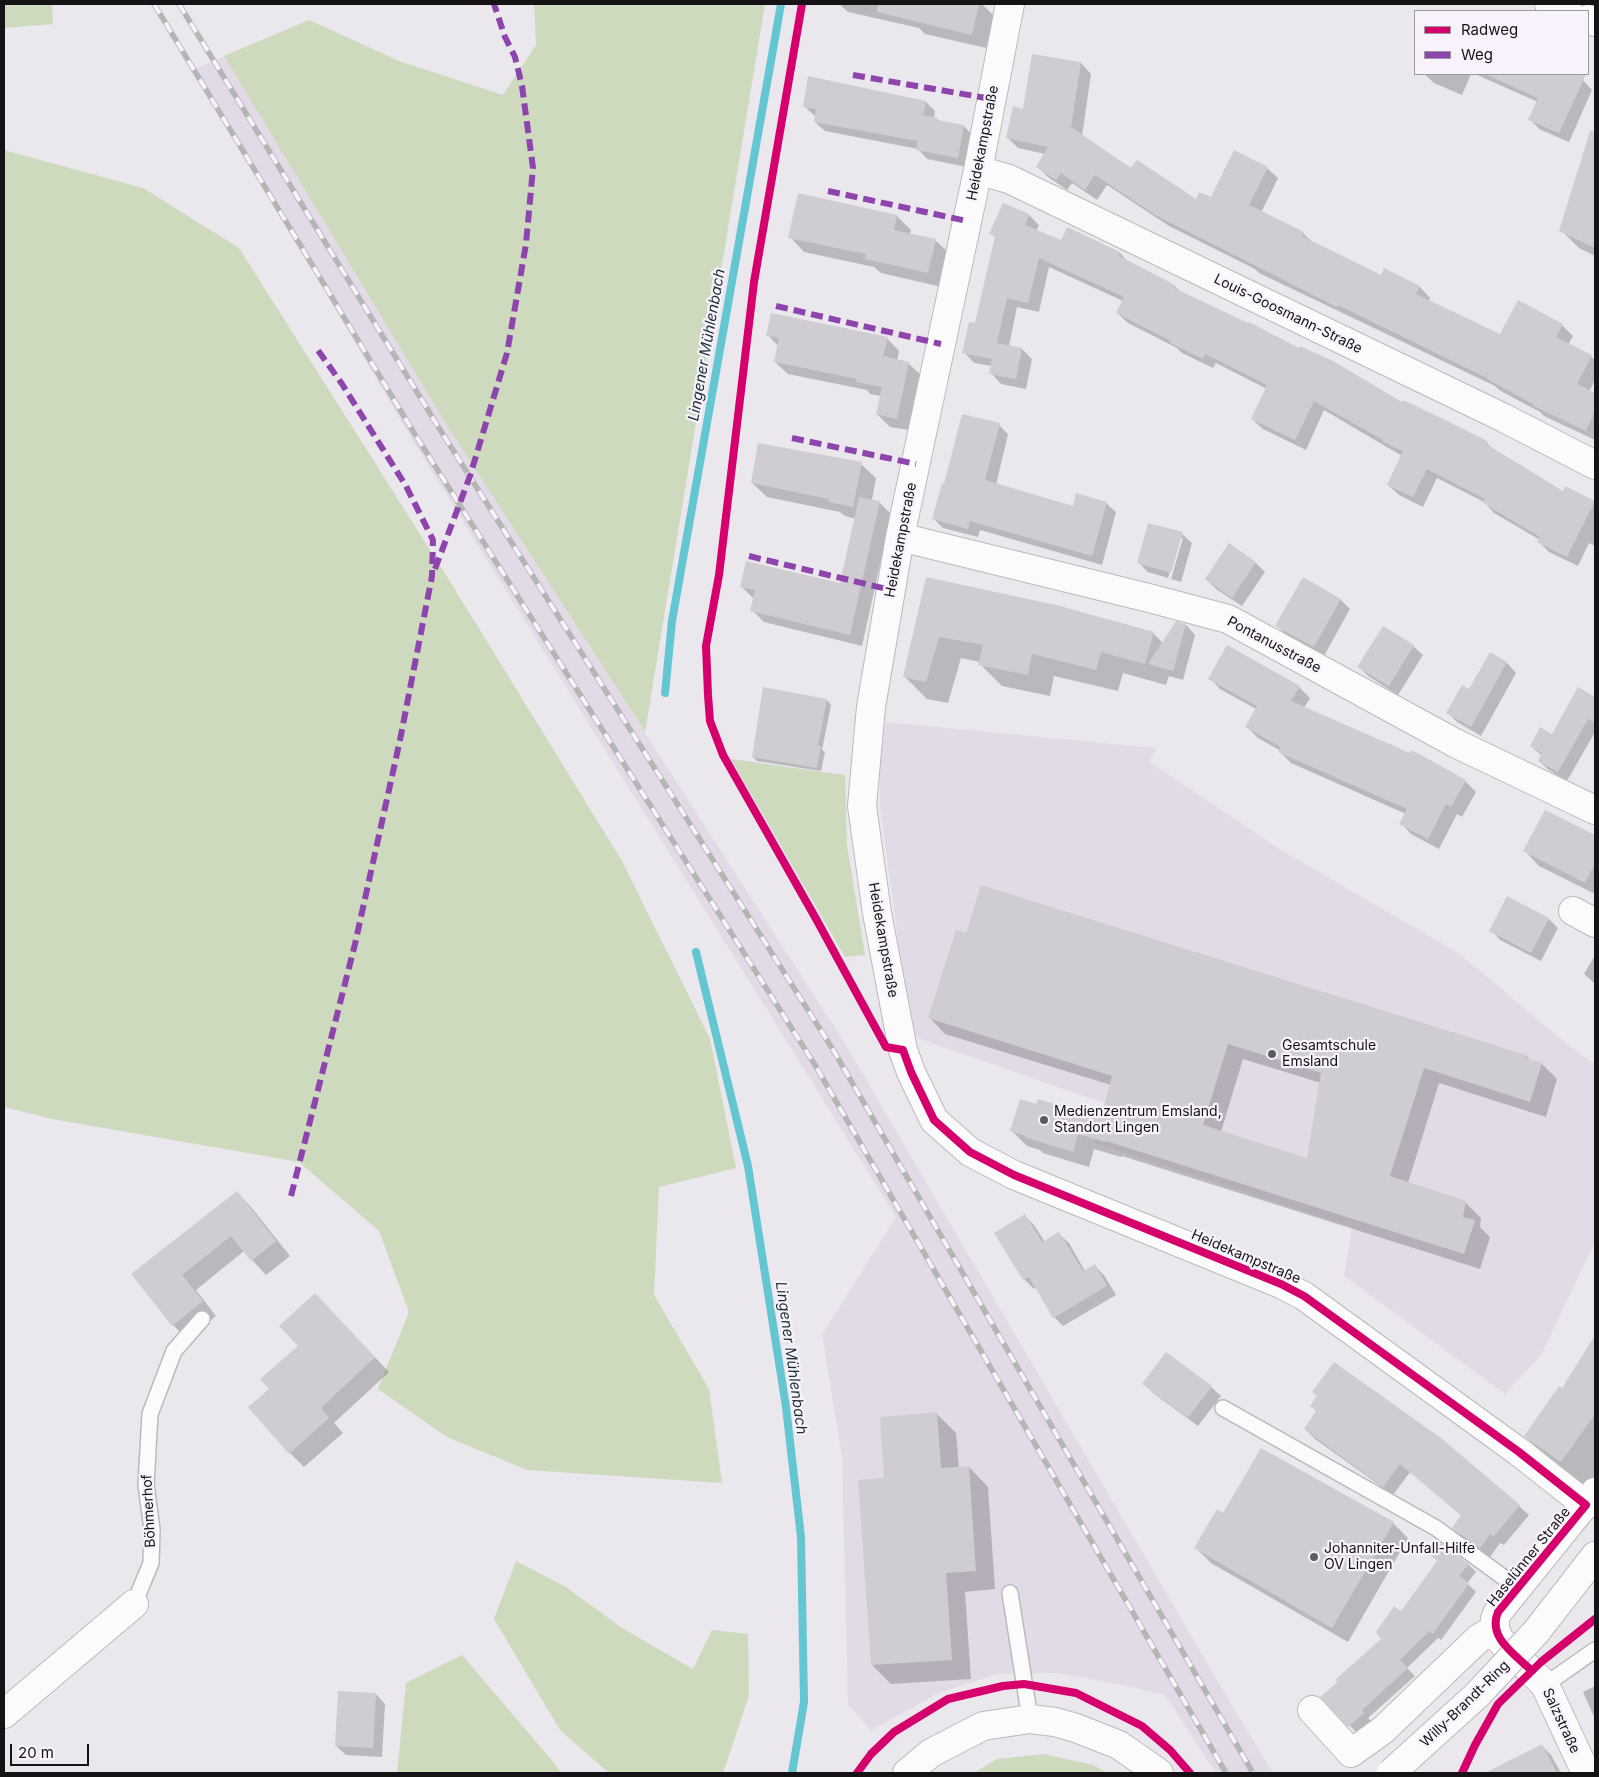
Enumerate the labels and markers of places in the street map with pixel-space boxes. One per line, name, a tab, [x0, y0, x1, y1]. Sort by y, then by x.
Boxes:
place label: Gesamtschule Emsland	[1282, 1038, 1376, 1070]
marker: Gesamtschule Emsland	[1266, 1048, 1278, 1060]
place label: Medienzentrum Emsland, Standort Lingen	[1054, 1104, 1222, 1136]
marker: Medienzentrum Emsland, Standort Lingen	[1038, 1114, 1050, 1126]
place label: Johanniter-Unfall-Hilfe OV Lingen	[1324, 1541, 1475, 1574]
marker: Johanniter-Unfall-Hilfe OV Lingen	[1308, 1551, 1320, 1563]

